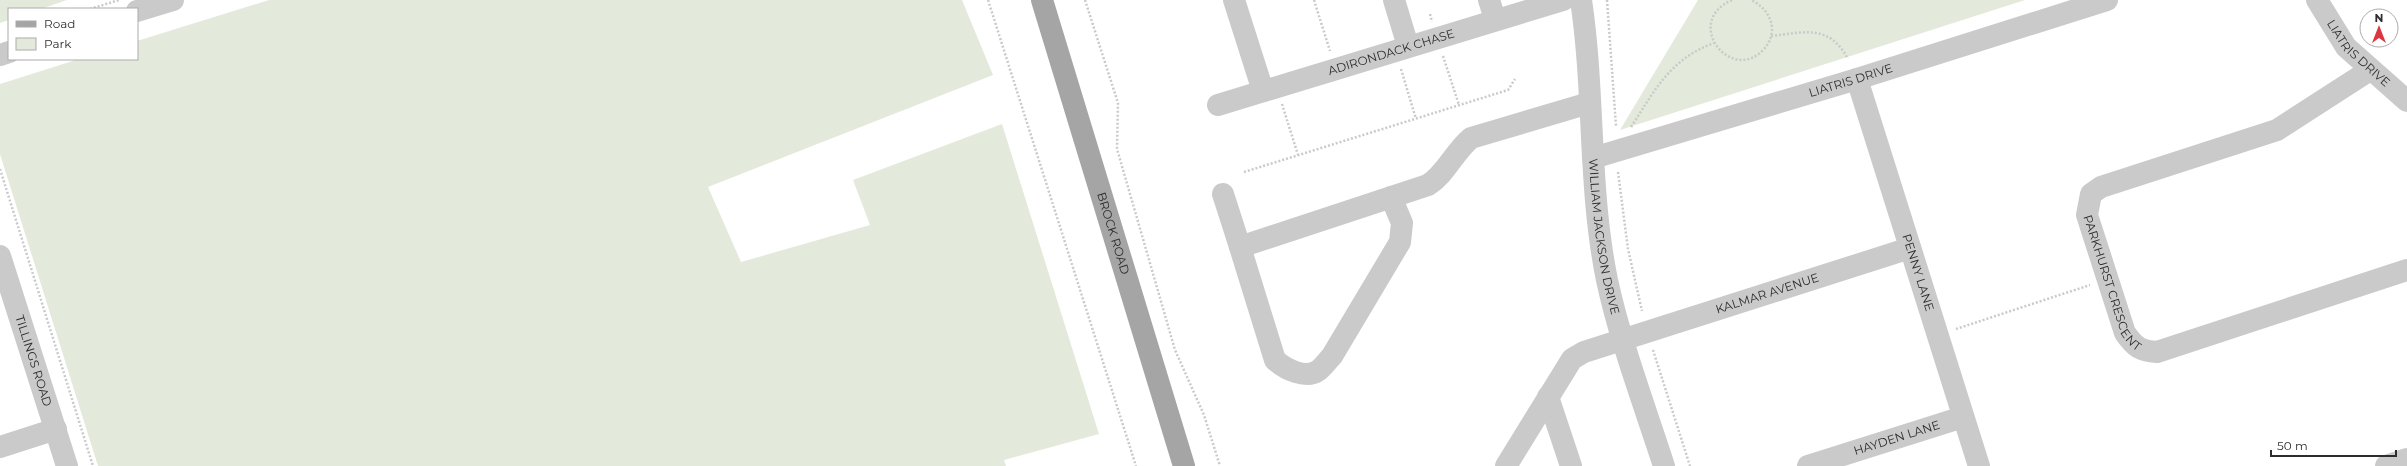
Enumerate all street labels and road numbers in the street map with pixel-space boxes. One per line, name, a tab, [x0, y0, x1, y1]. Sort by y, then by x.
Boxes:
street label: LIATRIS DRIVE	[2324, 17, 2393, 90]
street label: ADIRONDACK CHASE	[1326, 26, 1456, 78]
street label: LIATRIS DRIVE	[1807, 60, 1894, 100]
street label: WILLIAM JACKSON DRIVE	[1586, 158, 1623, 316]
street label: BROCK ROAD	[1094, 190, 1133, 276]
street label: PARKHURST CRESCENT	[2080, 213, 2144, 354]
street label: PENNY LANE	[1899, 232, 1938, 313]
street label: KALMAR AVENUE	[1714, 270, 1821, 317]
street label: TILLINGS ROAD	[12, 313, 56, 408]
street label: HAYDEN LANE	[1852, 417, 1942, 458]

